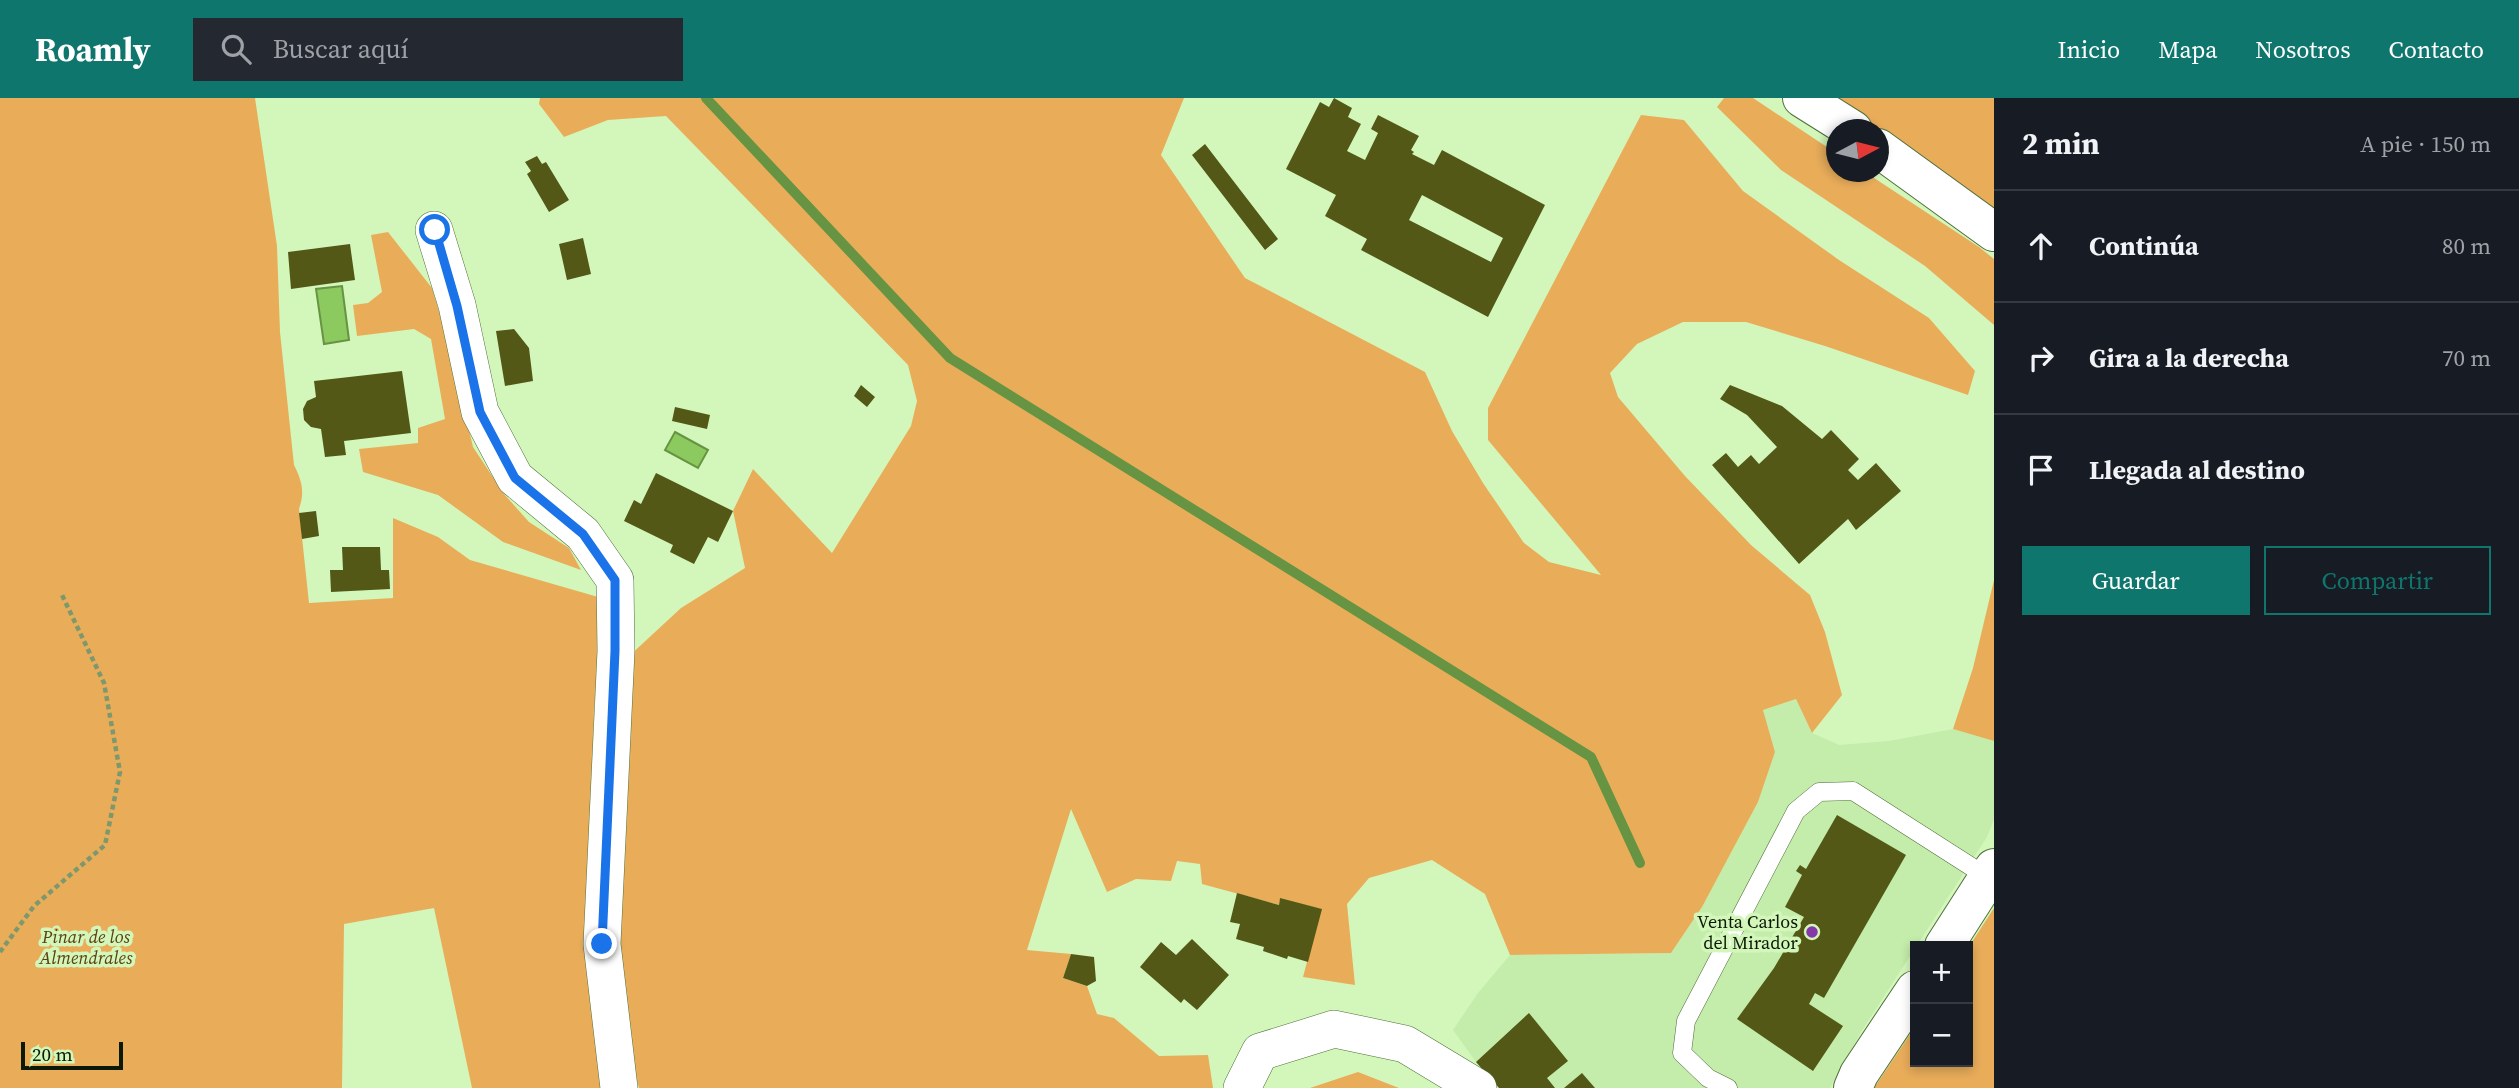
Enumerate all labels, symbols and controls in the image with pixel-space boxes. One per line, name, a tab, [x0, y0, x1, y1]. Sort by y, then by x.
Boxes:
search box	[193, 18, 683, 81]
text: Roamly	[35, 27, 151, 72]
icon: search	[217, 30, 255, 68]
text: Buscar aquí	[273, 31, 409, 67]
text: Inicio	[2058, 33, 2120, 66]
text: Mapa	[2158, 33, 2217, 66]
text: Nosotros	[2255, 33, 2351, 66]
text: Contacto	[2389, 33, 2484, 66]
north arrow	[1826, 119, 1889, 182]
text: 2 min	[2022, 123, 2100, 164]
text: A pie · 150 m	[2360, 128, 2491, 160]
route start	[419, 214, 450, 245]
icon: ahead	[2022, 227, 2060, 265]
text: Continúa	[2089, 228, 2199, 264]
text: 80 m	[2442, 230, 2491, 262]
icon: right	[2022, 339, 2060, 377]
text: Gira a la derecha	[2089, 340, 2289, 376]
text: 70 m	[2442, 342, 2491, 374]
icon: arrive	[2022, 451, 2060, 489]
text: Llegada al destino	[2089, 452, 2305, 488]
button: Guardar	[2022, 546, 2250, 615]
button: Compartir	[2264, 546, 2491, 615]
place label: Venta Carlos del Mirador	[1697, 909, 1798, 955]
park label: Pinar de los Almendrales	[39, 924, 133, 970]
marker: Venta Carlos del Mirador	[1804, 924, 1820, 940]
route end	[586, 928, 617, 959]
map controls	[1910, 941, 1973, 1067]
button: +	[1910, 941, 1973, 1004]
button: −	[1910, 1004, 1973, 1067]
scale bar	[21, 1039, 122, 1071]
text: 20 m	[32, 1041, 73, 1067]

